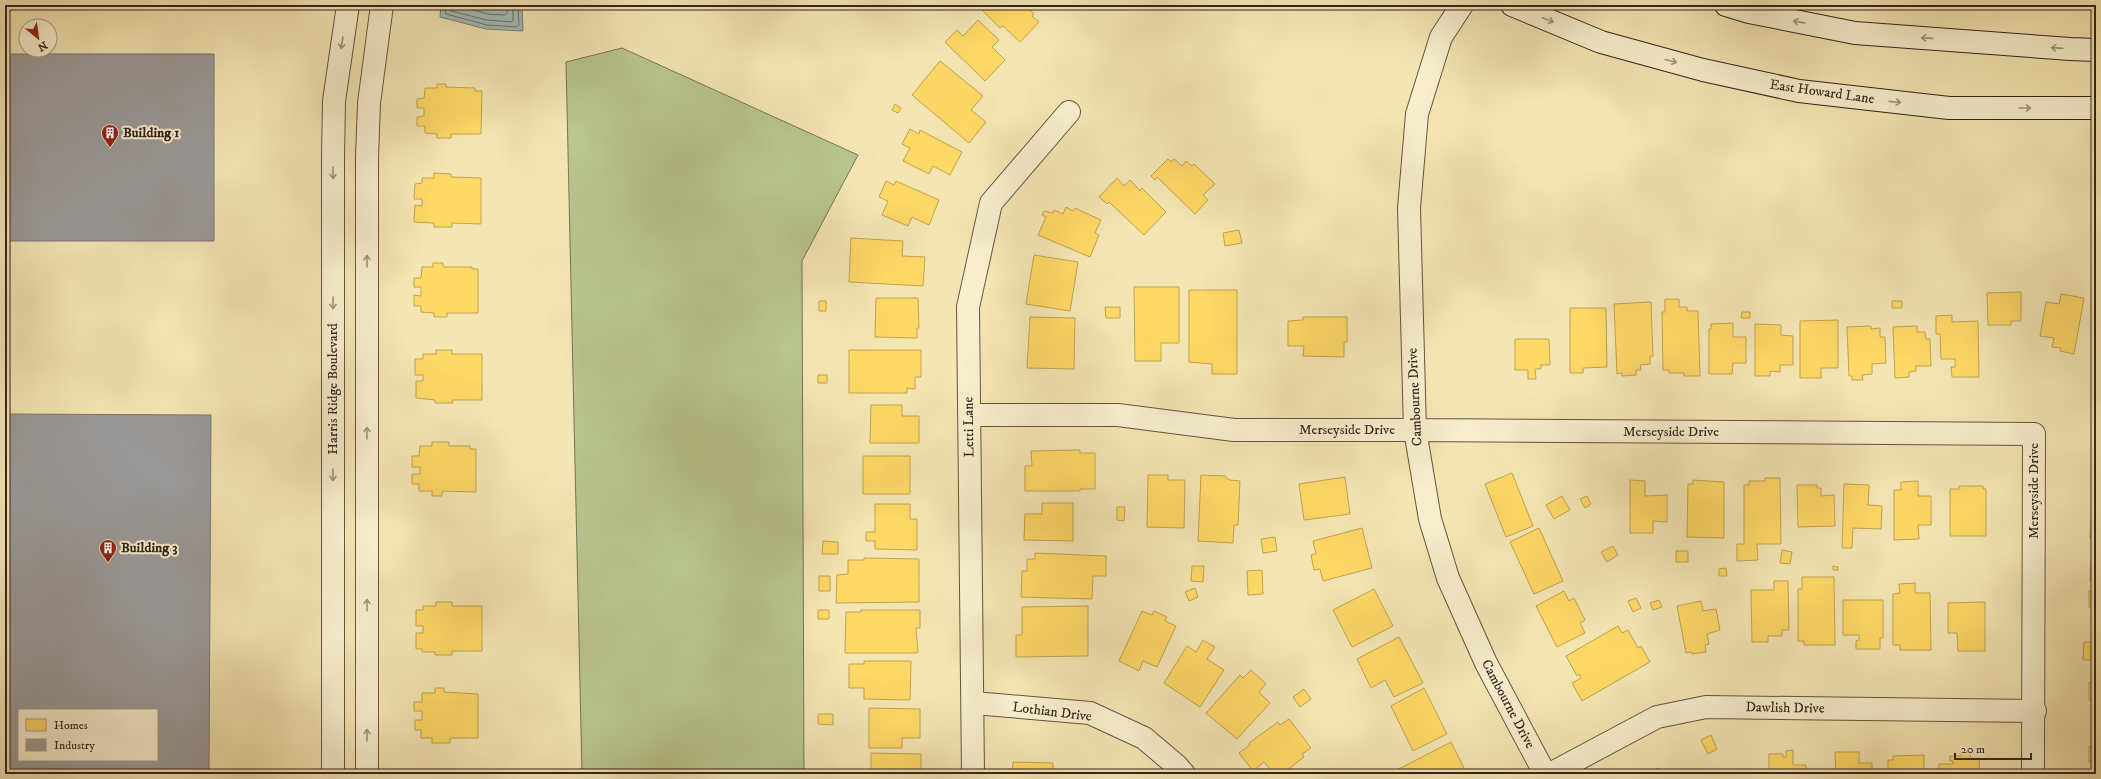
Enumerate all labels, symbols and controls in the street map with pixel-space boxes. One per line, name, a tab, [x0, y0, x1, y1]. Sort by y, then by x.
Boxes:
one-way arrow	[1542, 17, 1554, 25]
one-way arrow	[1793, 17, 1806, 25]
north arrow	[18, 18, 58, 58]
one-way arrow	[1921, 35, 1934, 42]
one-way arrow	[338, 37, 346, 50]
text: N	[35, 38, 50, 54]
one-way arrow	[2051, 45, 2064, 52]
one-way arrow	[1664, 58, 1677, 65]
street label: East Howard Lane	[1769, 76, 1876, 108]
one-way arrow	[1888, 98, 1901, 105]
one-way arrow	[2018, 104, 2031, 112]
building icon: Building 1	[100, 123, 120, 148]
place label: Building 1	[123, 124, 179, 142]
one-way arrow	[329, 166, 337, 179]
one-way arrow	[363, 255, 371, 268]
one-way arrow	[329, 296, 337, 309]
street label: Harris Ridge Boulevard	[324, 323, 342, 455]
street label: Cambourne Drive	[1403, 347, 1427, 447]
street label: Letti Lane	[959, 396, 979, 457]
street label: Merseyside Drive	[1299, 421, 1395, 439]
street label: Merseyside Drive	[1623, 423, 1719, 441]
one-way arrow	[363, 427, 371, 440]
street label: Merseyside Drive	[2025, 443, 2043, 539]
one-way arrow	[329, 468, 337, 481]
building icon: Building 3	[98, 538, 118, 563]
place label: Building 3	[121, 539, 177, 557]
one-way arrow	[363, 599, 371, 612]
street label: Cambourne Drive	[1477, 656, 1539, 752]
street label: Lothian Drive	[1011, 698, 1093, 726]
street label: Dawlish Drive	[1745, 698, 1825, 718]
legend	[18, 709, 158, 761]
text: Homes	[54, 718, 88, 733]
one-way arrow	[363, 729, 371, 742]
scale bar	[1955, 735, 2031, 761]
text: Industry	[54, 738, 95, 753]
text: 20 m	[1961, 742, 1985, 757]

